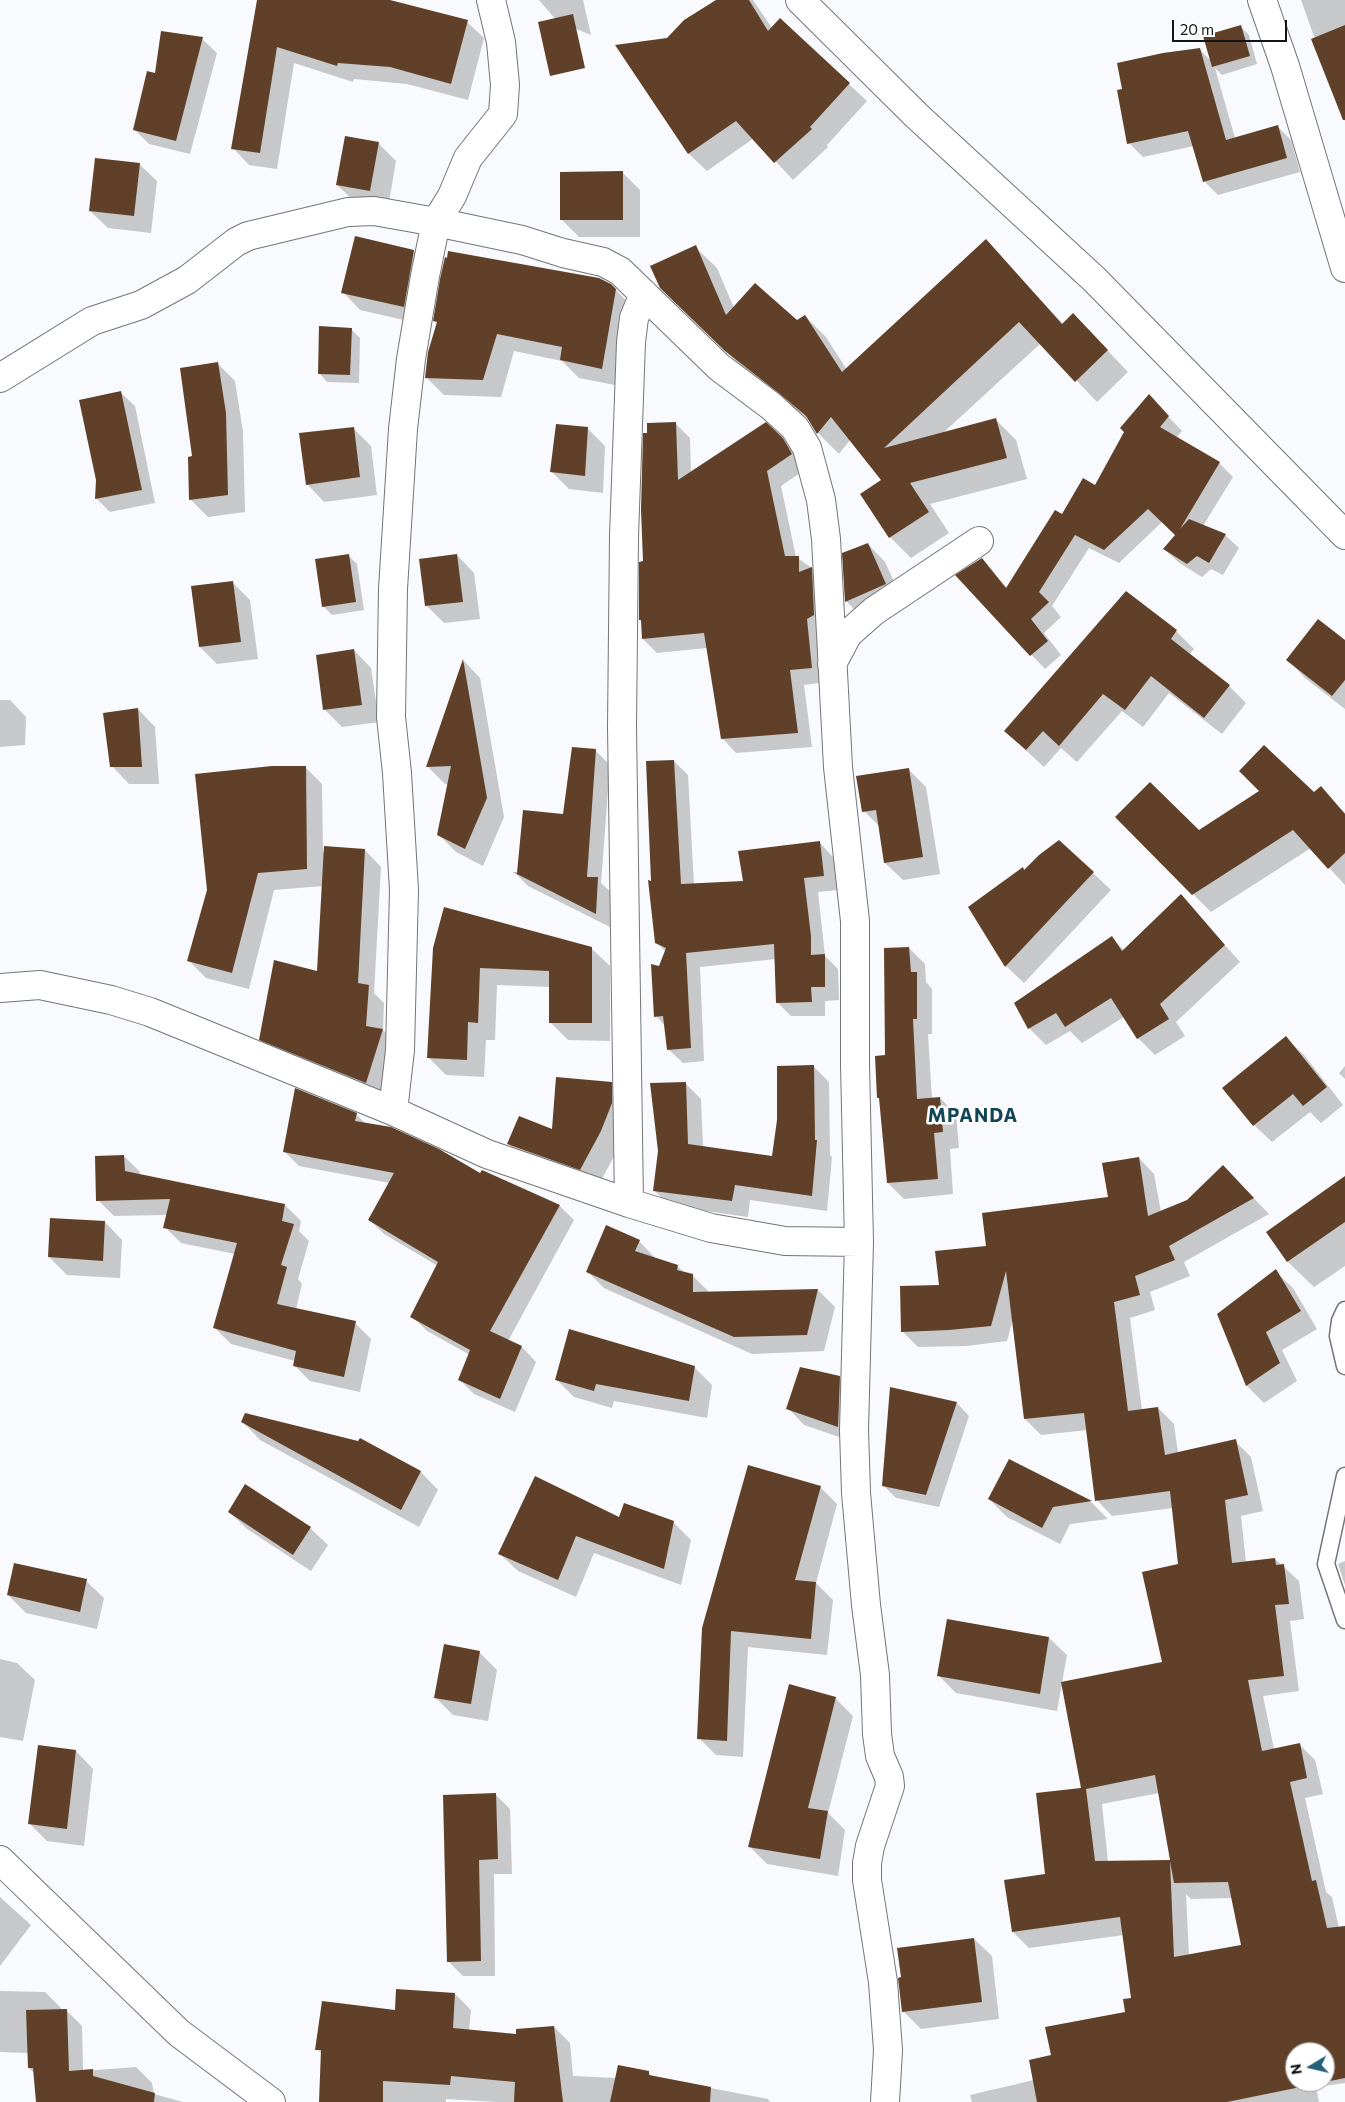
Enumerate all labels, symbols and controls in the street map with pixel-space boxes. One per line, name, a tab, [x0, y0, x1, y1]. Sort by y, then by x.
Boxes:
scale bar	[1175, 10, 1290, 42]
text: 20 m	[1180, 20, 1214, 38]
district label: MPANDA	[927, 1105, 1019, 1127]
north arrow	[1285, 2042, 1335, 2092]
text: N	[1286, 2063, 1305, 2076]

